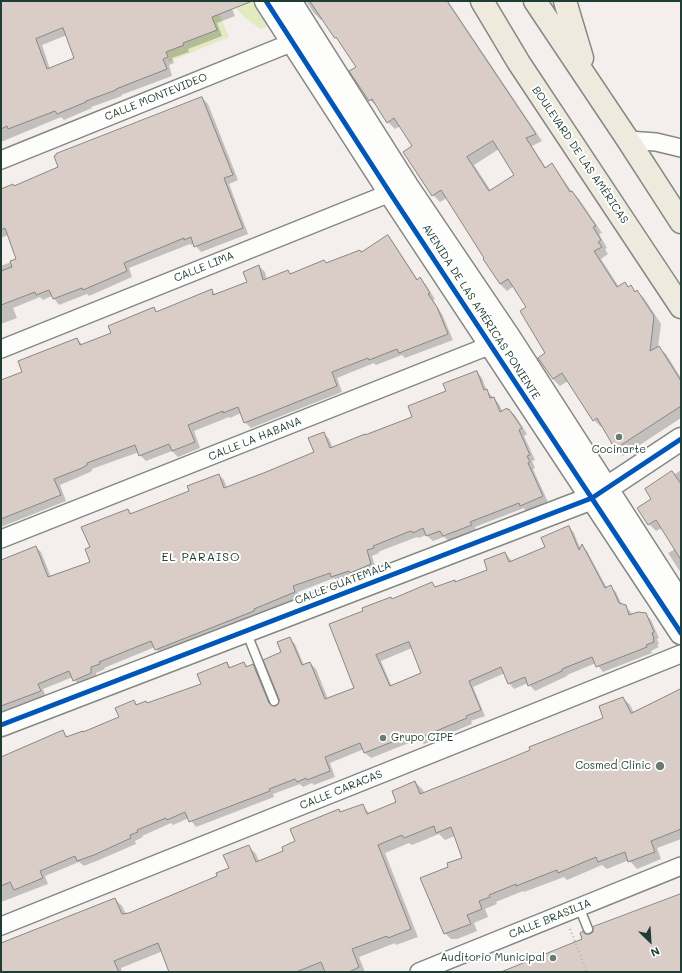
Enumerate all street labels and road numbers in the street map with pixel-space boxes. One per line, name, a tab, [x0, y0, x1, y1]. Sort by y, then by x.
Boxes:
street label: CALLE MONTEVIDEO	[103, 70, 209, 124]
street label: BOULEVARD DE LAS AMÉRICAS	[529, 84, 631, 226]
street label: AVENIDA DE LAS AMÉRICAS PONIENTE	[419, 222, 543, 402]
street label: CALLE LIMA	[172, 249, 236, 285]
street label: CALLE LA HABANA	[206, 414, 304, 464]
street label: CALLE GUATEMALA	[293, 559, 393, 607]
street label: CALLE CARACAS	[298, 767, 384, 813]
street label: CALLE BRASILIA	[507, 896, 593, 942]

